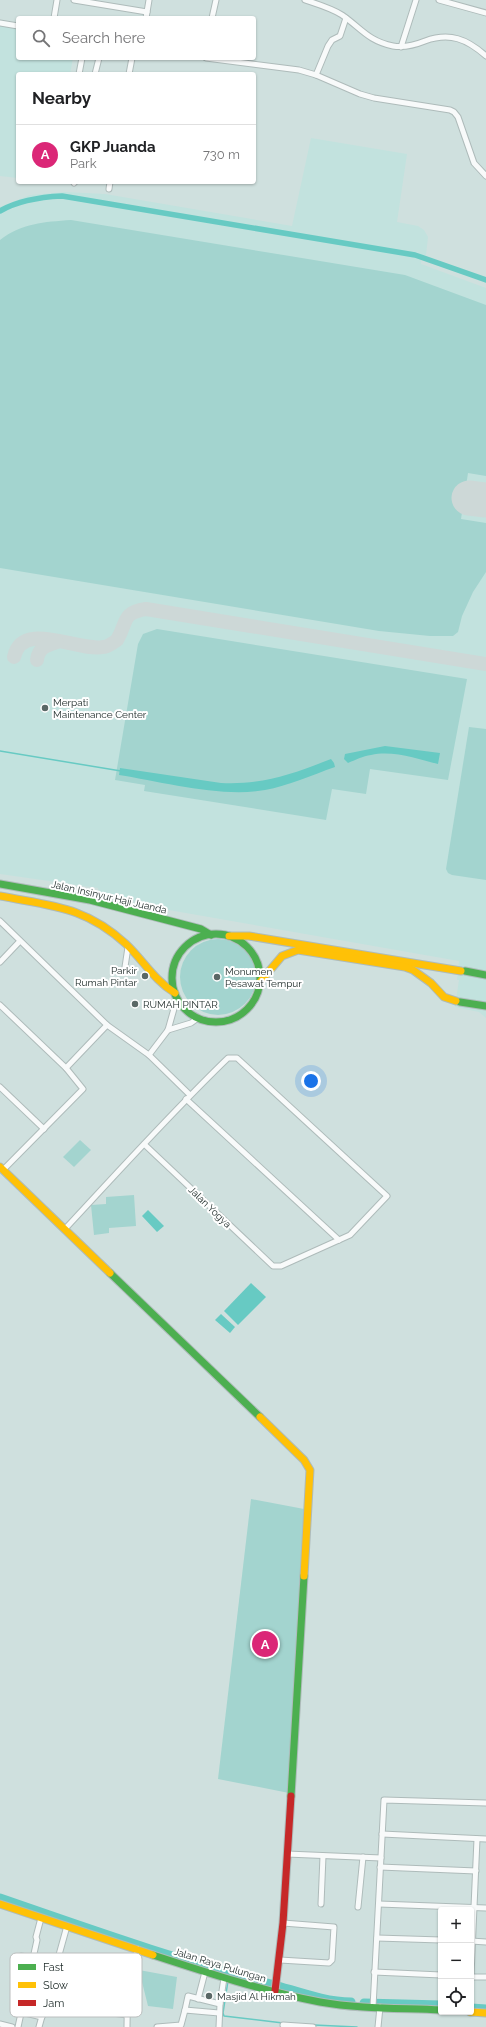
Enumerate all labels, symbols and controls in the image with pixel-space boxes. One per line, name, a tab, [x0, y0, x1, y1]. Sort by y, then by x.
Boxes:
search box	[16, 16, 256, 60]
icon: search	[30, 27, 52, 49]
text: Search here	[62, 29, 145, 47]
text: Nearby	[32, 88, 91, 108]
text: GKP Juanda	[70, 138, 156, 156]
text: A	[41, 147, 49, 162]
text: 730 m	[203, 147, 240, 162]
text: Park	[70, 156, 97, 171]
place label: Merpati Maintenance Center	[53, 697, 147, 720]
marker: Merpati Maintenance Center	[40, 703, 50, 713]
street label: Jalan Insinyur Haji Juanda	[50, 878, 168, 916]
place label: Parkir Rumah Pintar	[75, 965, 137, 988]
place label: Monumen Pesawat Tempur	[225, 966, 302, 989]
marker: Parkir Rumah Pintar	[140, 971, 150, 981]
marker: Monumen Pesawat Tempur	[212, 972, 222, 982]
marker: RUMAH PINTAR	[130, 999, 140, 1009]
place label: RUMAH PINTAR	[143, 999, 218, 1010]
your location	[301, 1071, 321, 1091]
street label: Jalan Yogya	[186, 1184, 234, 1230]
pin: A	[252, 1629, 278, 1659]
map controls	[438, 1907, 474, 2015]
button: +	[438, 1907, 474, 1943]
button: −	[438, 1943, 474, 1979]
street label: Jalan Raya Pulungan	[173, 1946, 268, 1984]
legend	[10, 1953, 142, 2017]
text: Fast	[43, 1961, 64, 1974]
text: Slow	[43, 1979, 68, 1992]
button: locate	[438, 1979, 474, 2015]
marker: Masjid Al Hikmah	[204, 1991, 214, 2001]
place label: Masjid Al Hikmah	[217, 1991, 296, 2002]
text: Jam	[43, 1997, 64, 2010]

